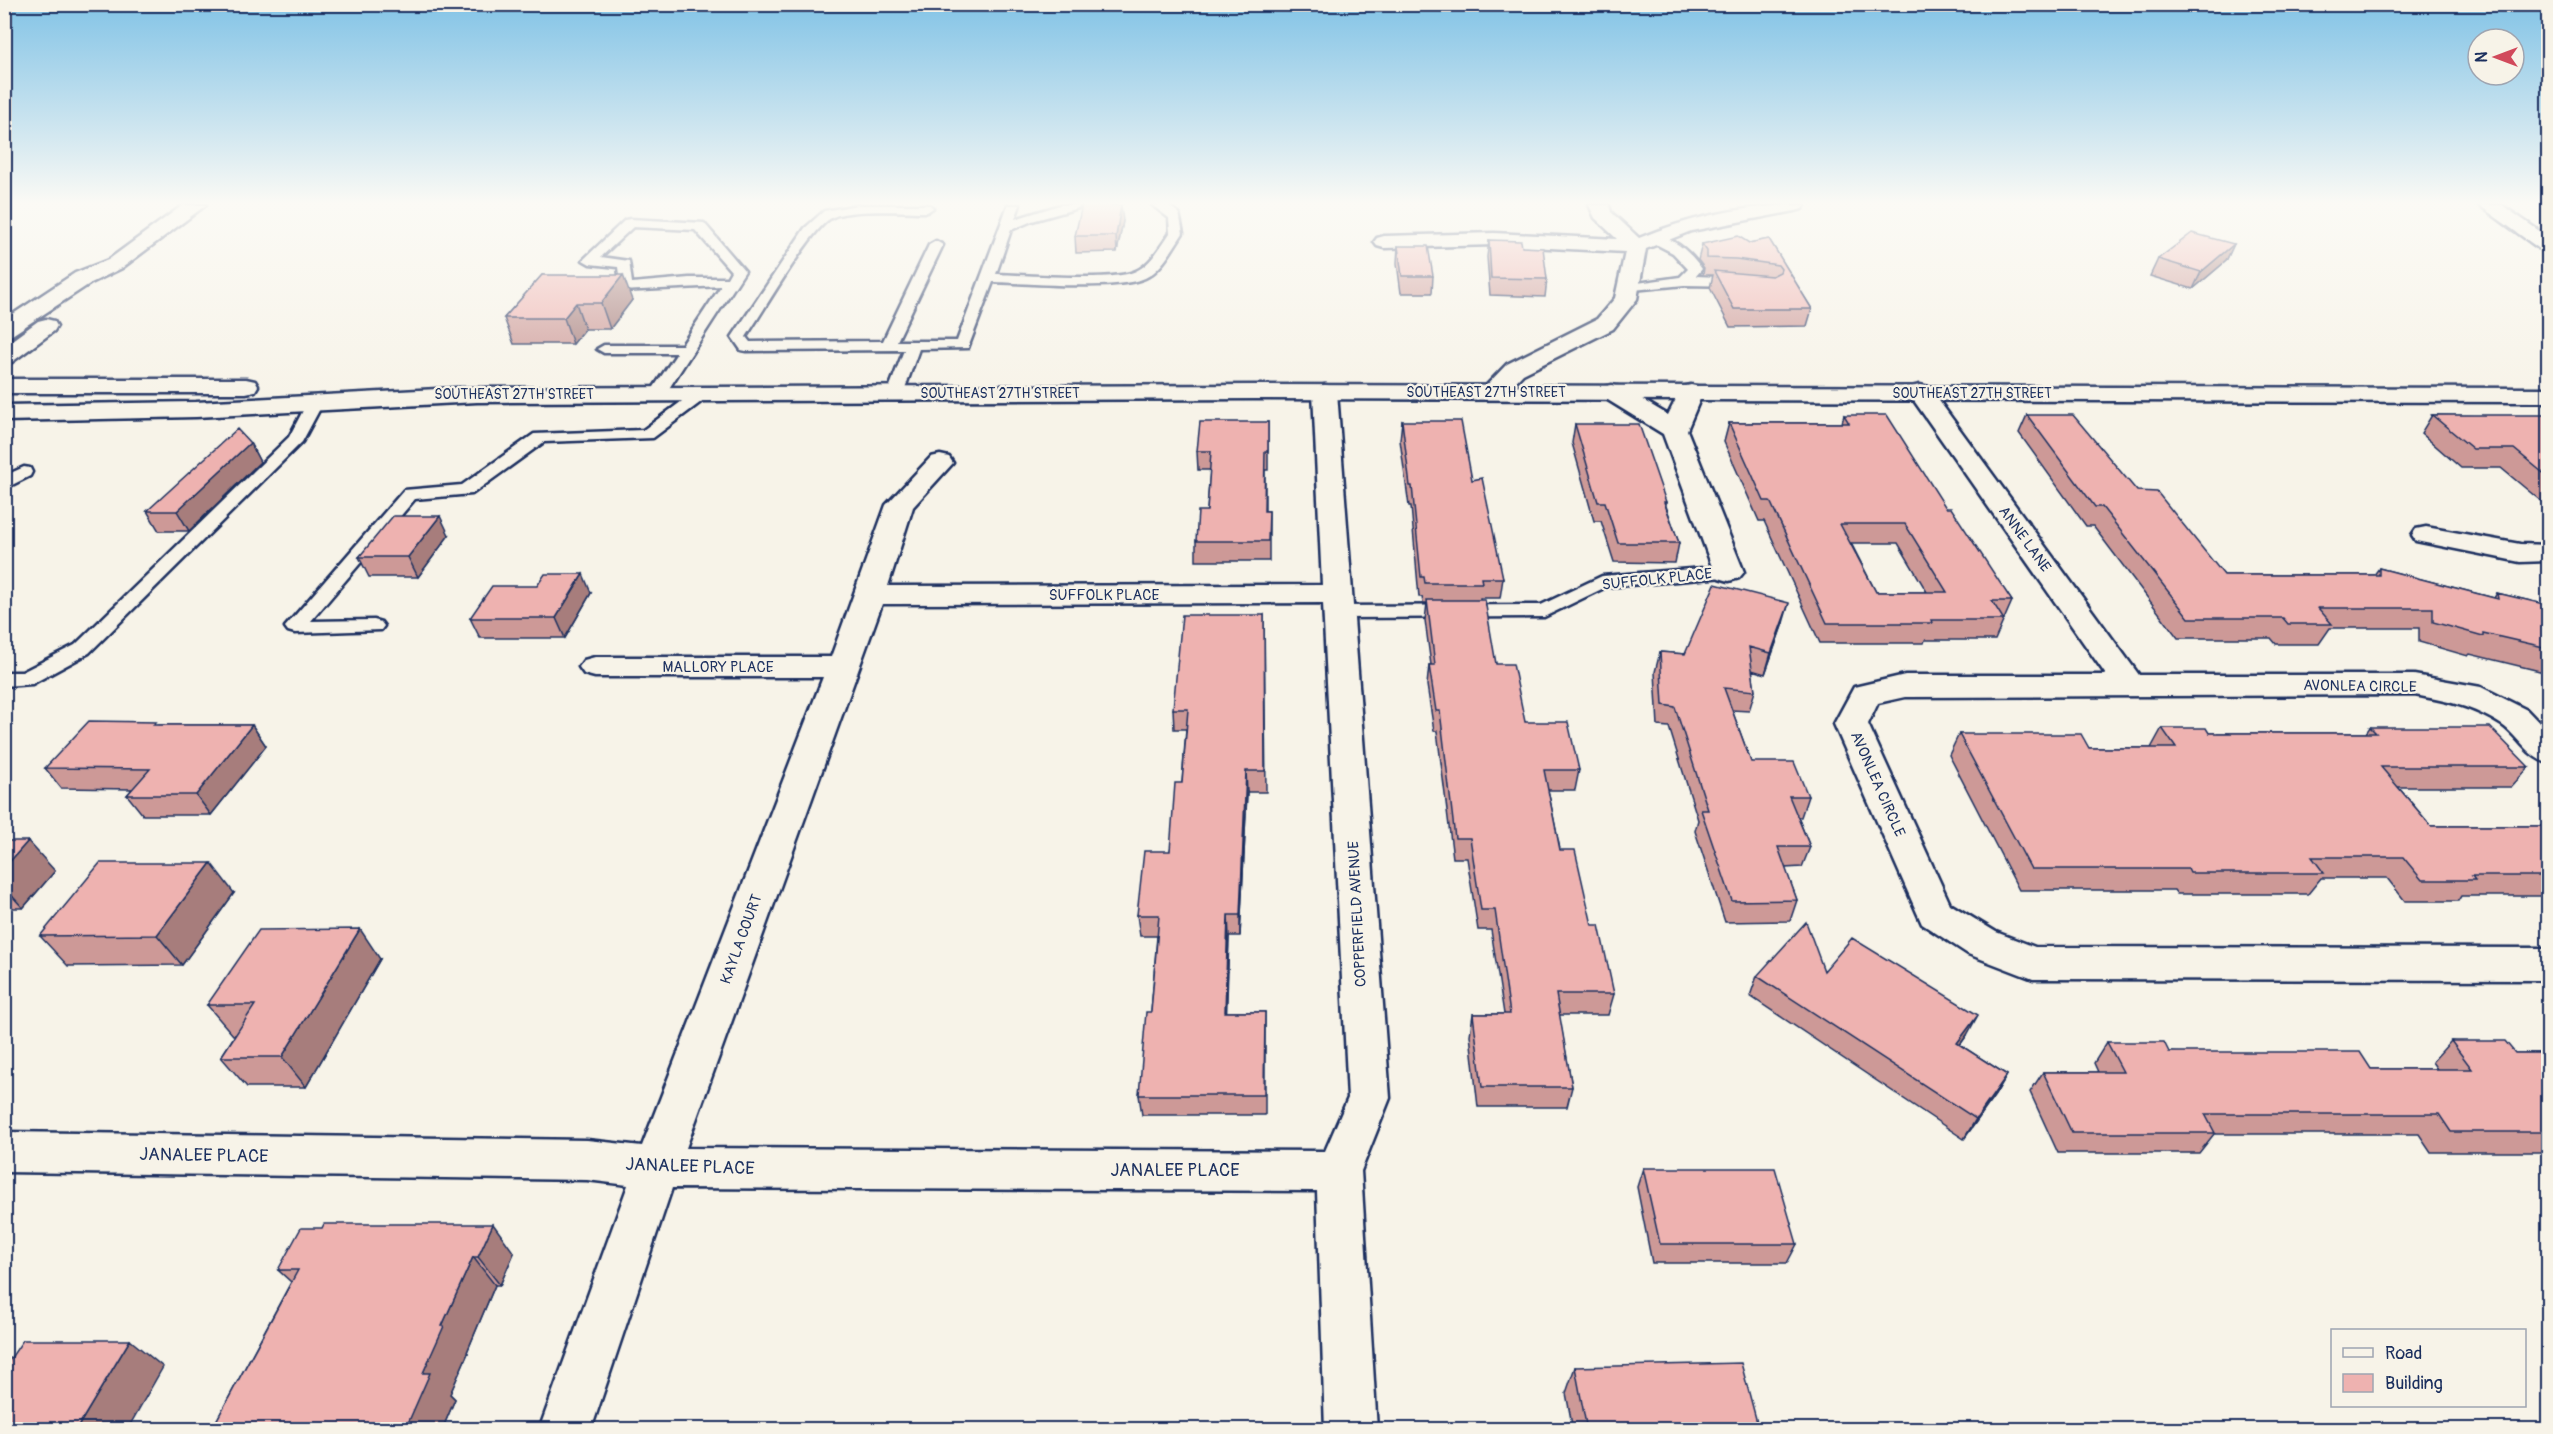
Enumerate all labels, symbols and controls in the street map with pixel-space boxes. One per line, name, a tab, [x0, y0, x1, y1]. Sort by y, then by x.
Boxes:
north arrow	[2466, 27, 2526, 87]
text: N	[2472, 51, 2492, 62]
street label: SOUTHEAST 27TH STREET	[1406, 384, 1566, 401]
street label: SOUTHEAST 27TH STREET	[920, 385, 1080, 402]
street label: SOUTHEAST 27TH STREET	[1892, 385, 2052, 402]
street label: SOUTHEAST 27TH STREET	[434, 386, 594, 403]
street label: ANNE LANE	[1994, 502, 2055, 576]
street label: SUFFOLK PLACE	[1601, 564, 1713, 595]
street label: SUFFOLK PLACE	[1049, 586, 1159, 605]
street label: MALLORY PLACE	[662, 658, 774, 677]
street label: AVONLEA CIRCLE	[2303, 676, 2417, 697]
street label: AVONLEA CIRCLE	[1846, 729, 1909, 840]
street label: COPPERFIELD AVENUE	[1344, 840, 1371, 987]
street label: KAYLA COURT	[716, 892, 766, 987]
street label: JANALEE PLACE	[139, 1143, 269, 1168]
street label: JANALEE PLACE	[625, 1153, 755, 1180]
street label: JANALEE PLACE	[1110, 1159, 1240, 1182]
legend	[2331, 1329, 2526, 1407]
text: Road	[2385, 1342, 2422, 1365]
text: Building	[2385, 1372, 2443, 1395]

